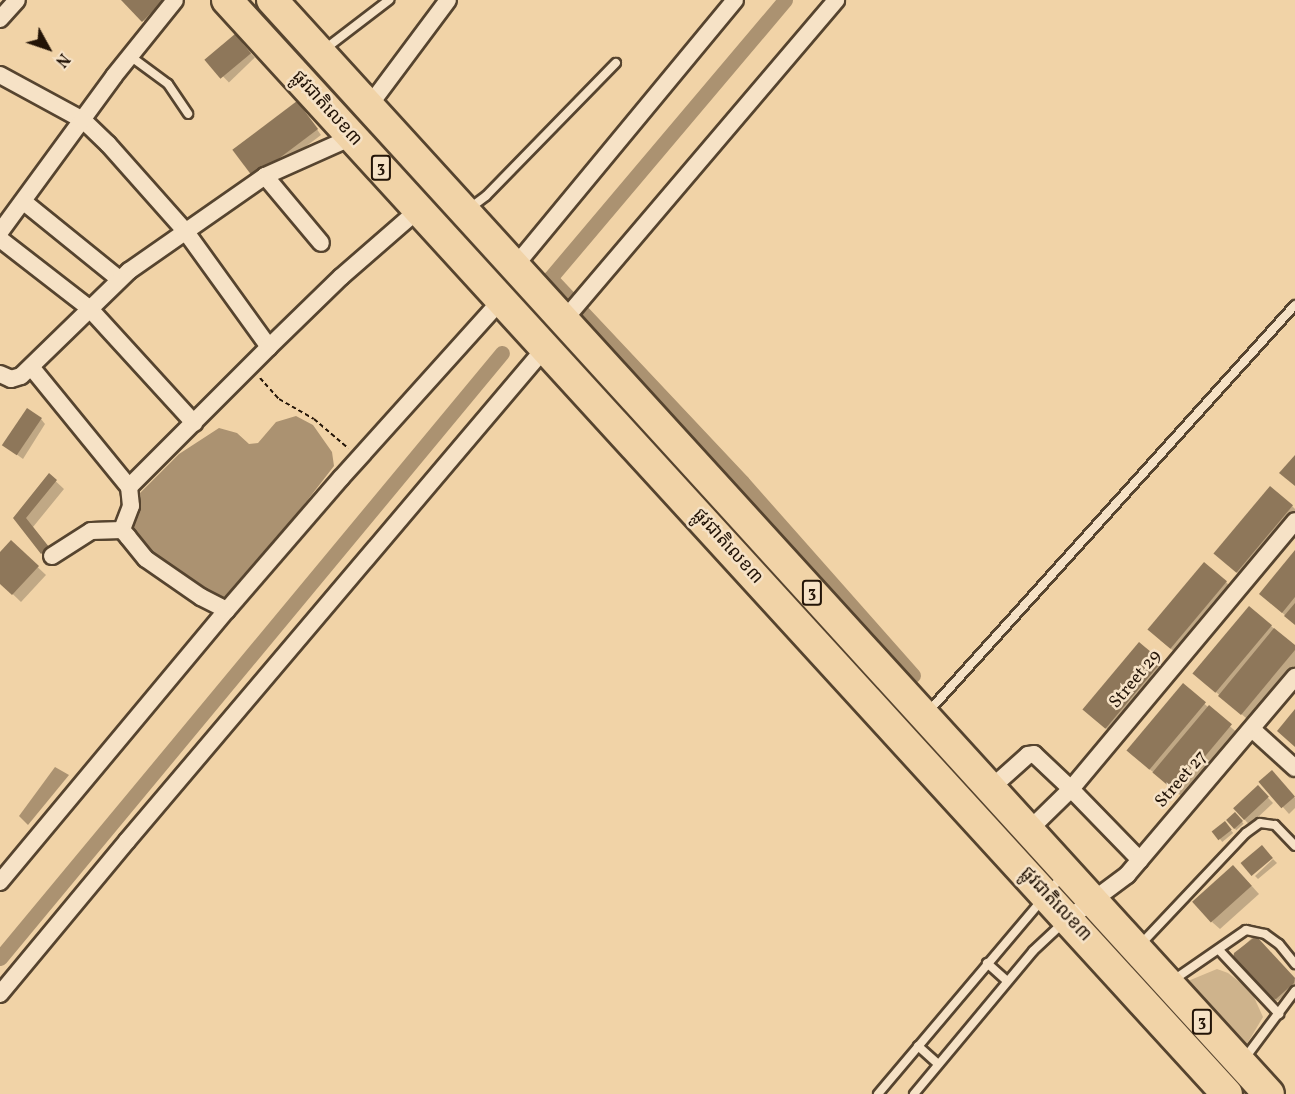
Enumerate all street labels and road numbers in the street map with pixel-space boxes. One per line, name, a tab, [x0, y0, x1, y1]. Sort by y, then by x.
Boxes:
street label: ផ្លូវជាតិលេខ៣	[286, 67, 366, 151]
road number: 3	[370, 155, 392, 181]
street label: ផ្លូវជាតិលេខ៣	[687, 505, 767, 589]
road number: 3	[802, 580, 822, 606]
street label: Street 29	[1105, 646, 1167, 714]
street label: Street 27	[1151, 747, 1213, 813]
street label: ផ្លូវជាតិលេខ៣	[1015, 863, 1095, 947]
road number: 3	[1192, 1009, 1212, 1035]

